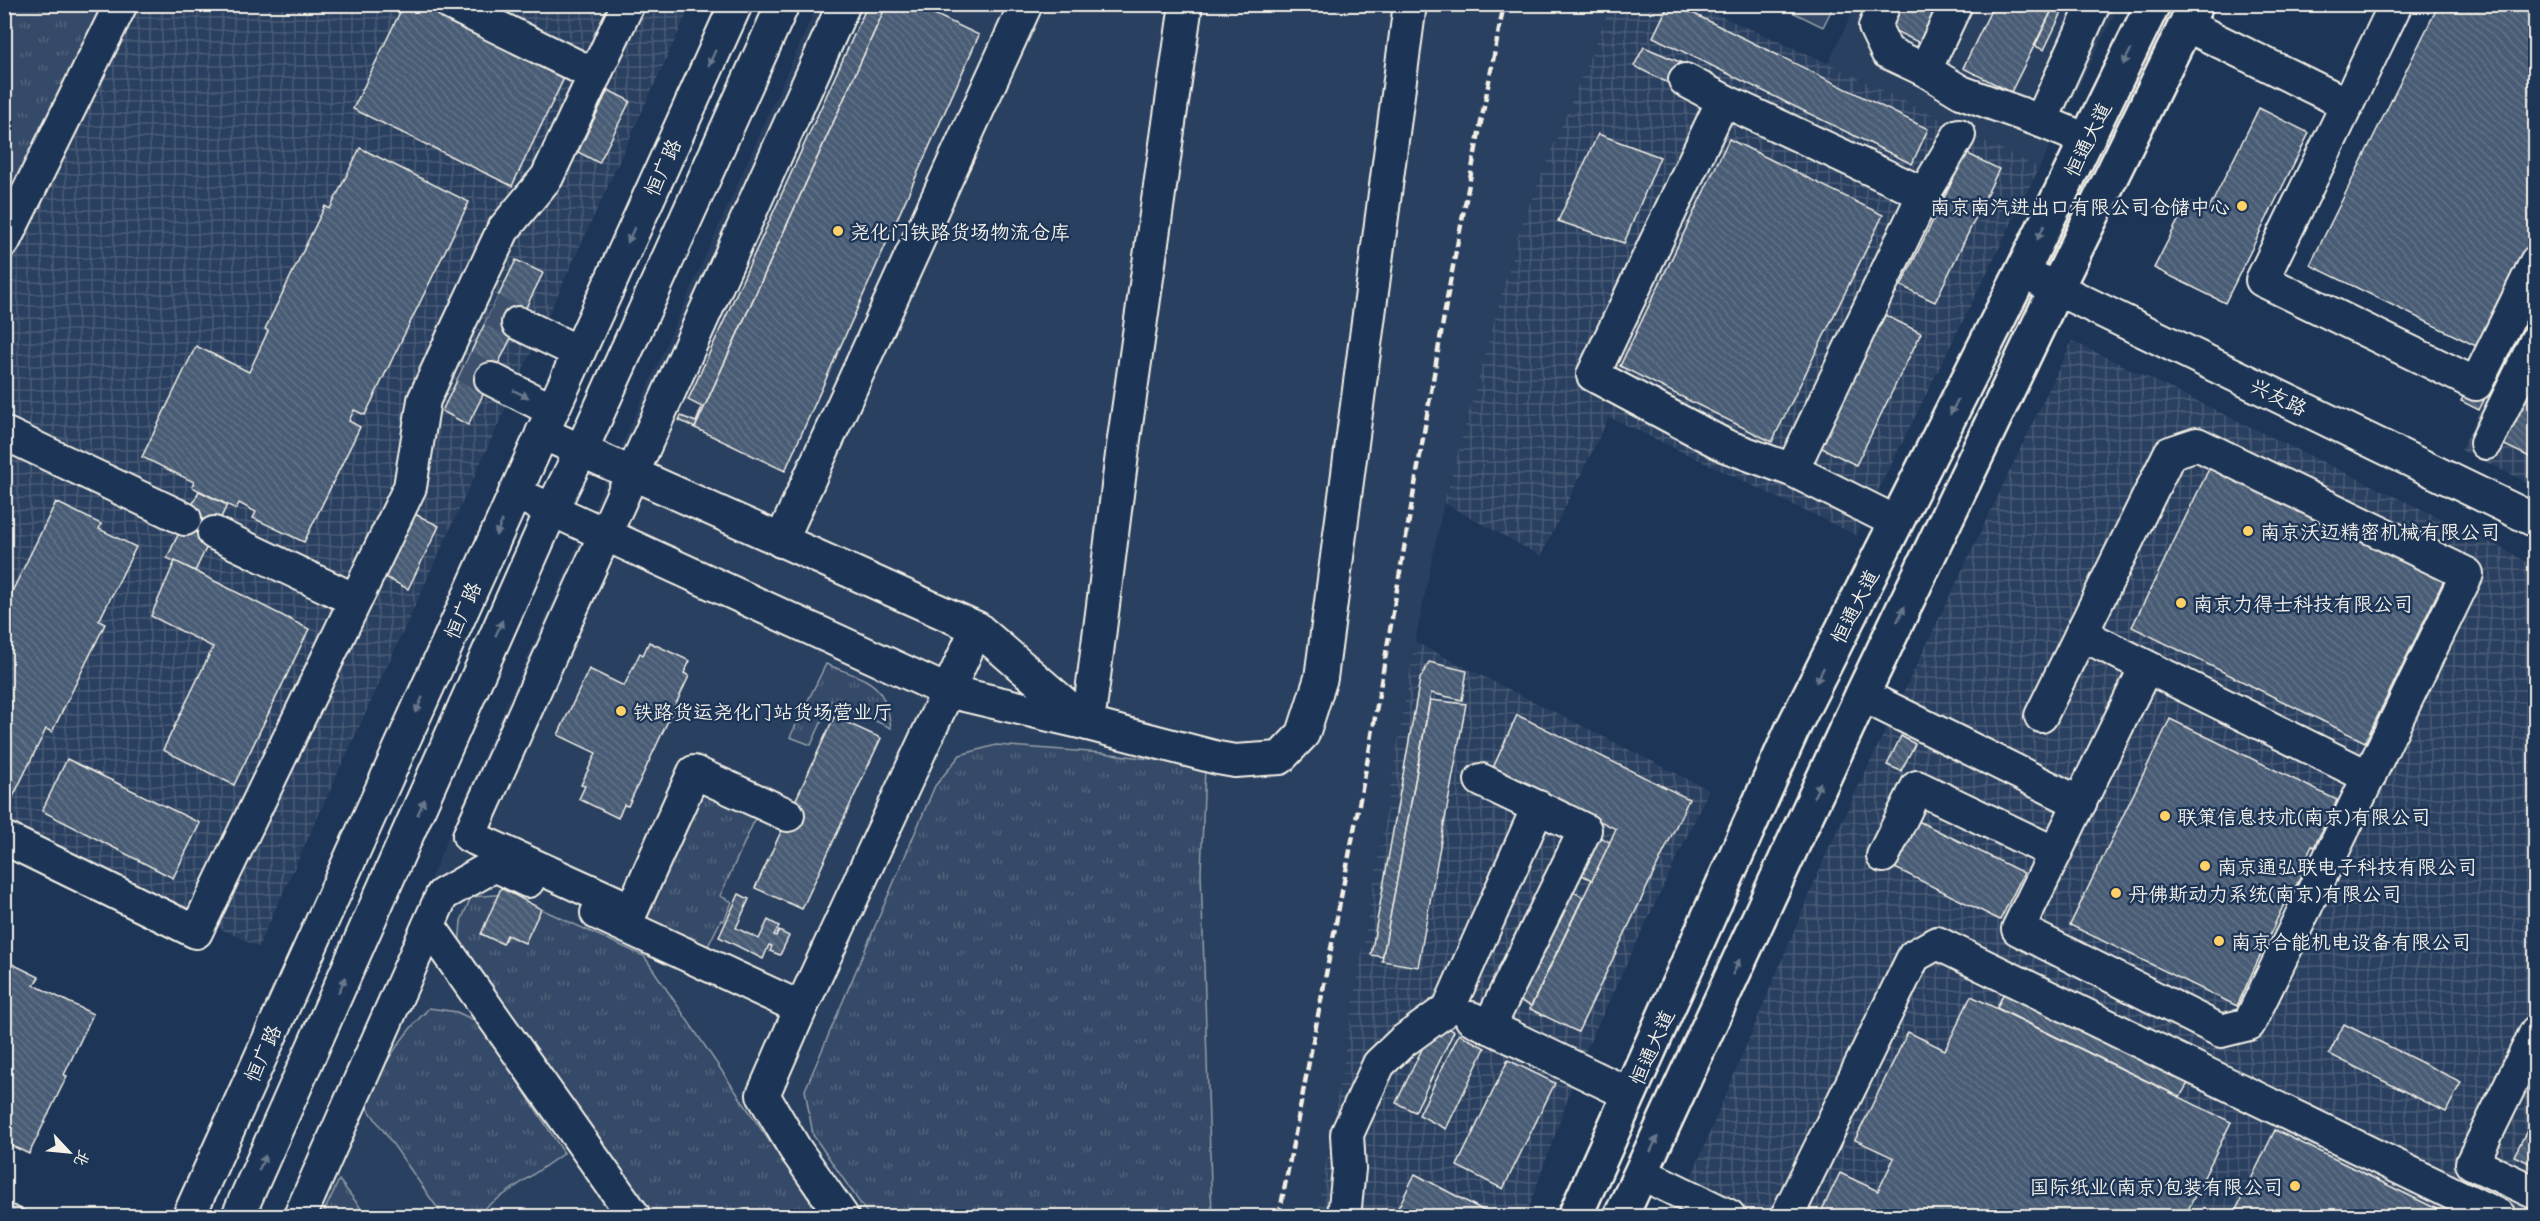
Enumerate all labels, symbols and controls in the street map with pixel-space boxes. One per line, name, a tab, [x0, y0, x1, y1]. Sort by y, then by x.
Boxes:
one-way arrow	[2123, 48, 2133, 66]
one-way arrow	[708, 49, 717, 66]
street label: 恒通大道	[2058, 97, 2116, 181]
street label: 恒广路	[638, 133, 686, 200]
place label: 南京南汽进出口有限公司仓储中心	[1930, 193, 2230, 219]
marker: 南京南汽进出口有限公司仓储中心	[2235, 199, 2249, 213]
place label: 尧化门铁路货场物流仓库	[850, 218, 1070, 244]
marker: 尧化门铁路货场物流仓库	[831, 224, 845, 238]
one-way arrow	[2037, 224, 2046, 241]
one-way arrow	[627, 227, 636, 244]
street label: 兴友路	[2246, 371, 2313, 421]
one-way arrow	[513, 390, 530, 399]
one-way arrow	[1950, 398, 1959, 415]
place label: 南京沃迈精密机械有限公司	[2260, 518, 2500, 544]
one-way arrow	[494, 519, 504, 537]
marker: 南京沃迈精密机械有限公司	[2241, 524, 2255, 538]
street label: 恒通大道	[1824, 564, 1884, 648]
street label: 恒广路	[438, 576, 486, 643]
place label: 南京力得士科技有限公司	[2193, 590, 2413, 616]
marker: 南京力得士科技有限公司	[2174, 596, 2188, 610]
one-way arrow	[1896, 605, 1905, 622]
one-way arrow	[494, 619, 504, 637]
one-way arrow	[1815, 666, 1824, 683]
one-way arrow	[414, 697, 423, 714]
place label: 铁路货运尧化门站货场营业厅	[633, 698, 893, 724]
marker: 铁路货运尧化门站货场营业厅	[614, 704, 628, 718]
one-way arrow	[1813, 782, 1822, 799]
one-way arrow	[416, 798, 425, 815]
place label: 联策信息技术(南京)有限公司	[2177, 803, 2431, 829]
marker: 联策信息技术(南京)有限公司	[2158, 809, 2172, 823]
place label: 南京通弘联电子科技有限公司	[2217, 853, 2477, 879]
marker: 南京通弘联电子科技有限公司	[2198, 859, 2212, 873]
place label: 丹佛斯动力系统(南京)有限公司	[2128, 880, 2402, 906]
marker: 丹佛斯动力系统(南京)有限公司	[2109, 886, 2123, 900]
place label: 南京合能机电设备有限公司	[2231, 928, 2471, 954]
marker: 南京合能机电设备有限公司	[2212, 934, 2226, 948]
one-way arrow	[1731, 959, 1740, 976]
one-way arrow	[337, 976, 347, 994]
street label: 恒通大道	[1623, 1005, 1679, 1089]
street label: 恒广路	[238, 1019, 286, 1086]
north arrow	[39, 1122, 99, 1182]
one-way arrow	[1649, 1135, 1659, 1153]
text: 北	[70, 1147, 96, 1171]
one-way arrow	[258, 1155, 267, 1172]
place label: 国际纸业(南京)包装有限公司	[2029, 1173, 2283, 1199]
marker: 国际纸业(南京)包装有限公司	[2288, 1179, 2302, 1193]

